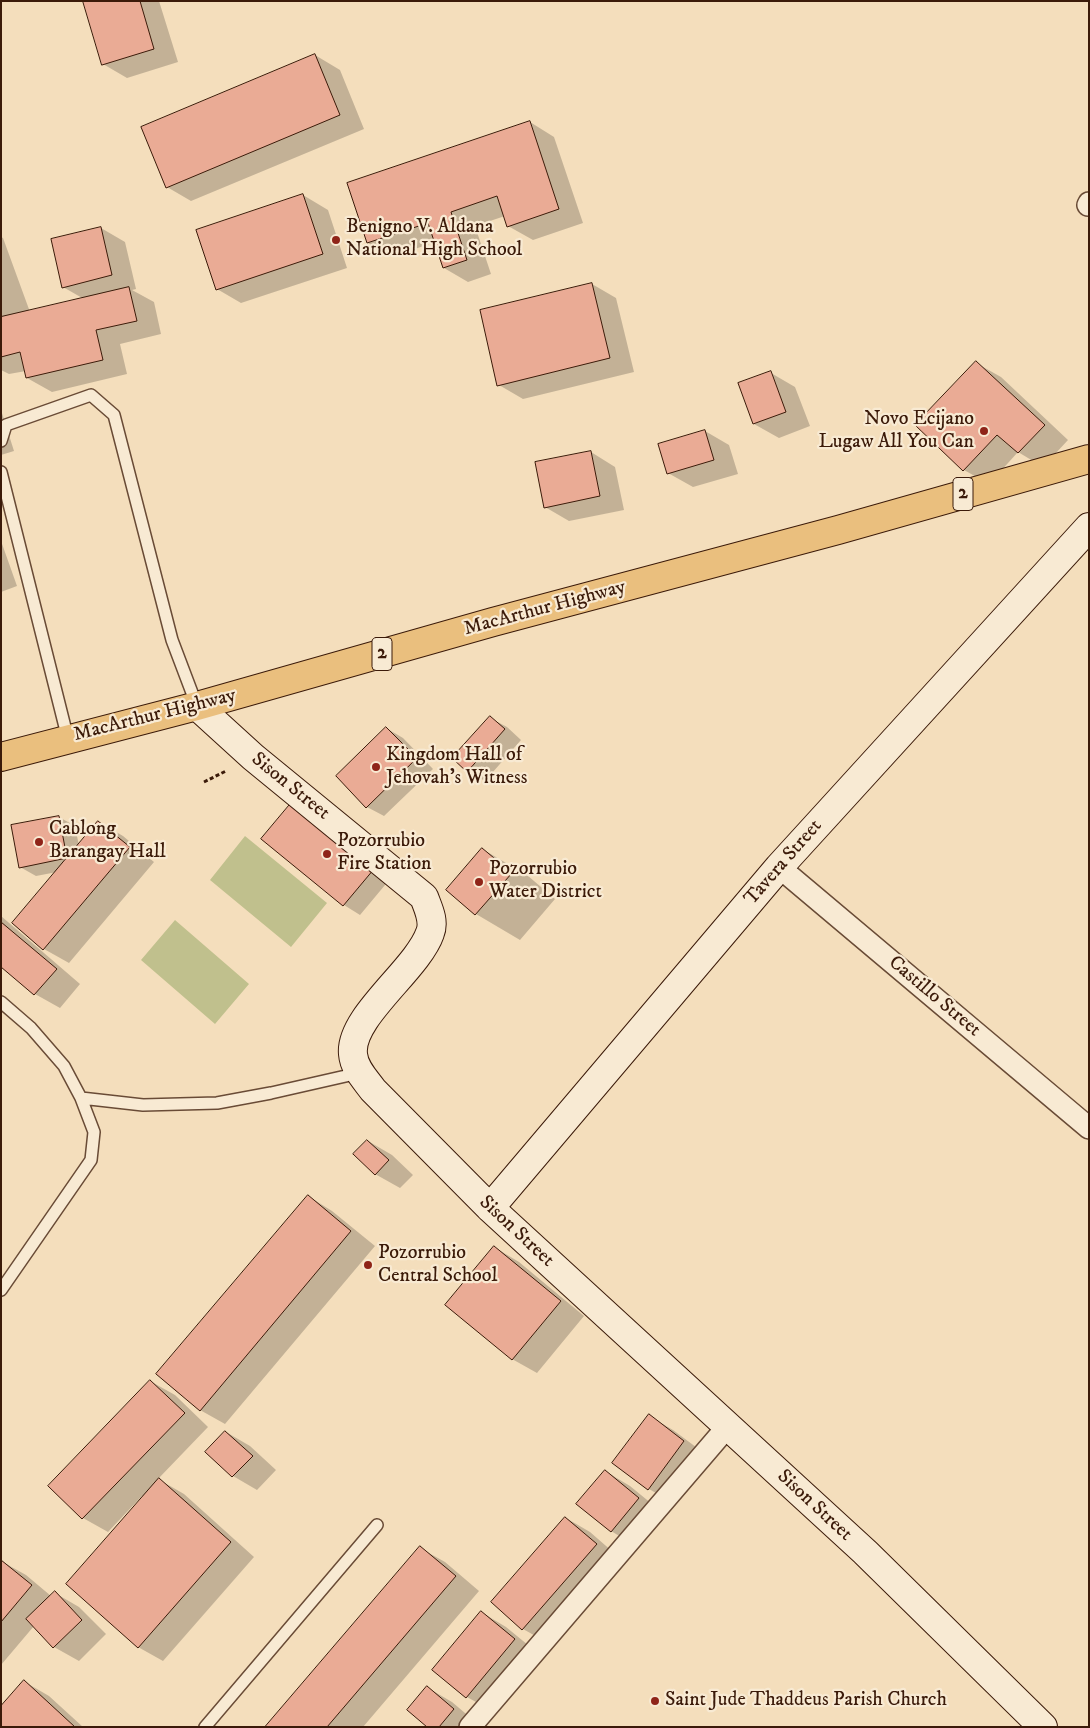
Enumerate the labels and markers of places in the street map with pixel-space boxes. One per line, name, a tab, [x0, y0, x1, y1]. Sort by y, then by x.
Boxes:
place label: Benigno V. Aldana National High School	[346, 216, 522, 263]
marker: Benigno V. Aldana National High School	[330, 234, 342, 246]
place label: Novo Ecijano Lugaw All You Can	[818, 408, 974, 455]
marker: Novo Ecijano Lugaw All You Can	[978, 425, 990, 437]
place label: Kingdom Hall of Jehovah's Witness	[386, 744, 527, 791]
marker: Kingdom Hall of Jehovah's Witness	[370, 761, 382, 773]
place label: Cablong Barangay Hall	[49, 818, 166, 865]
place label: Pozorrubio Fire Station	[337, 830, 432, 877]
marker: Cablong Barangay Hall	[33, 836, 45, 848]
marker: Pozorrubio Fire Station	[321, 848, 333, 860]
place label: Pozorrubio Water District	[489, 858, 602, 905]
marker: Pozorrubio Water District	[473, 876, 485, 888]
place label: Pozorrubio Central School	[378, 1242, 497, 1289]
marker: Pozorrubio Central School	[362, 1259, 374, 1271]
place label: Saint Jude Thaddeus Parish Church	[665, 1689, 947, 1713]
marker: Saint Jude Thaddeus Parish Church	[649, 1695, 661, 1707]

